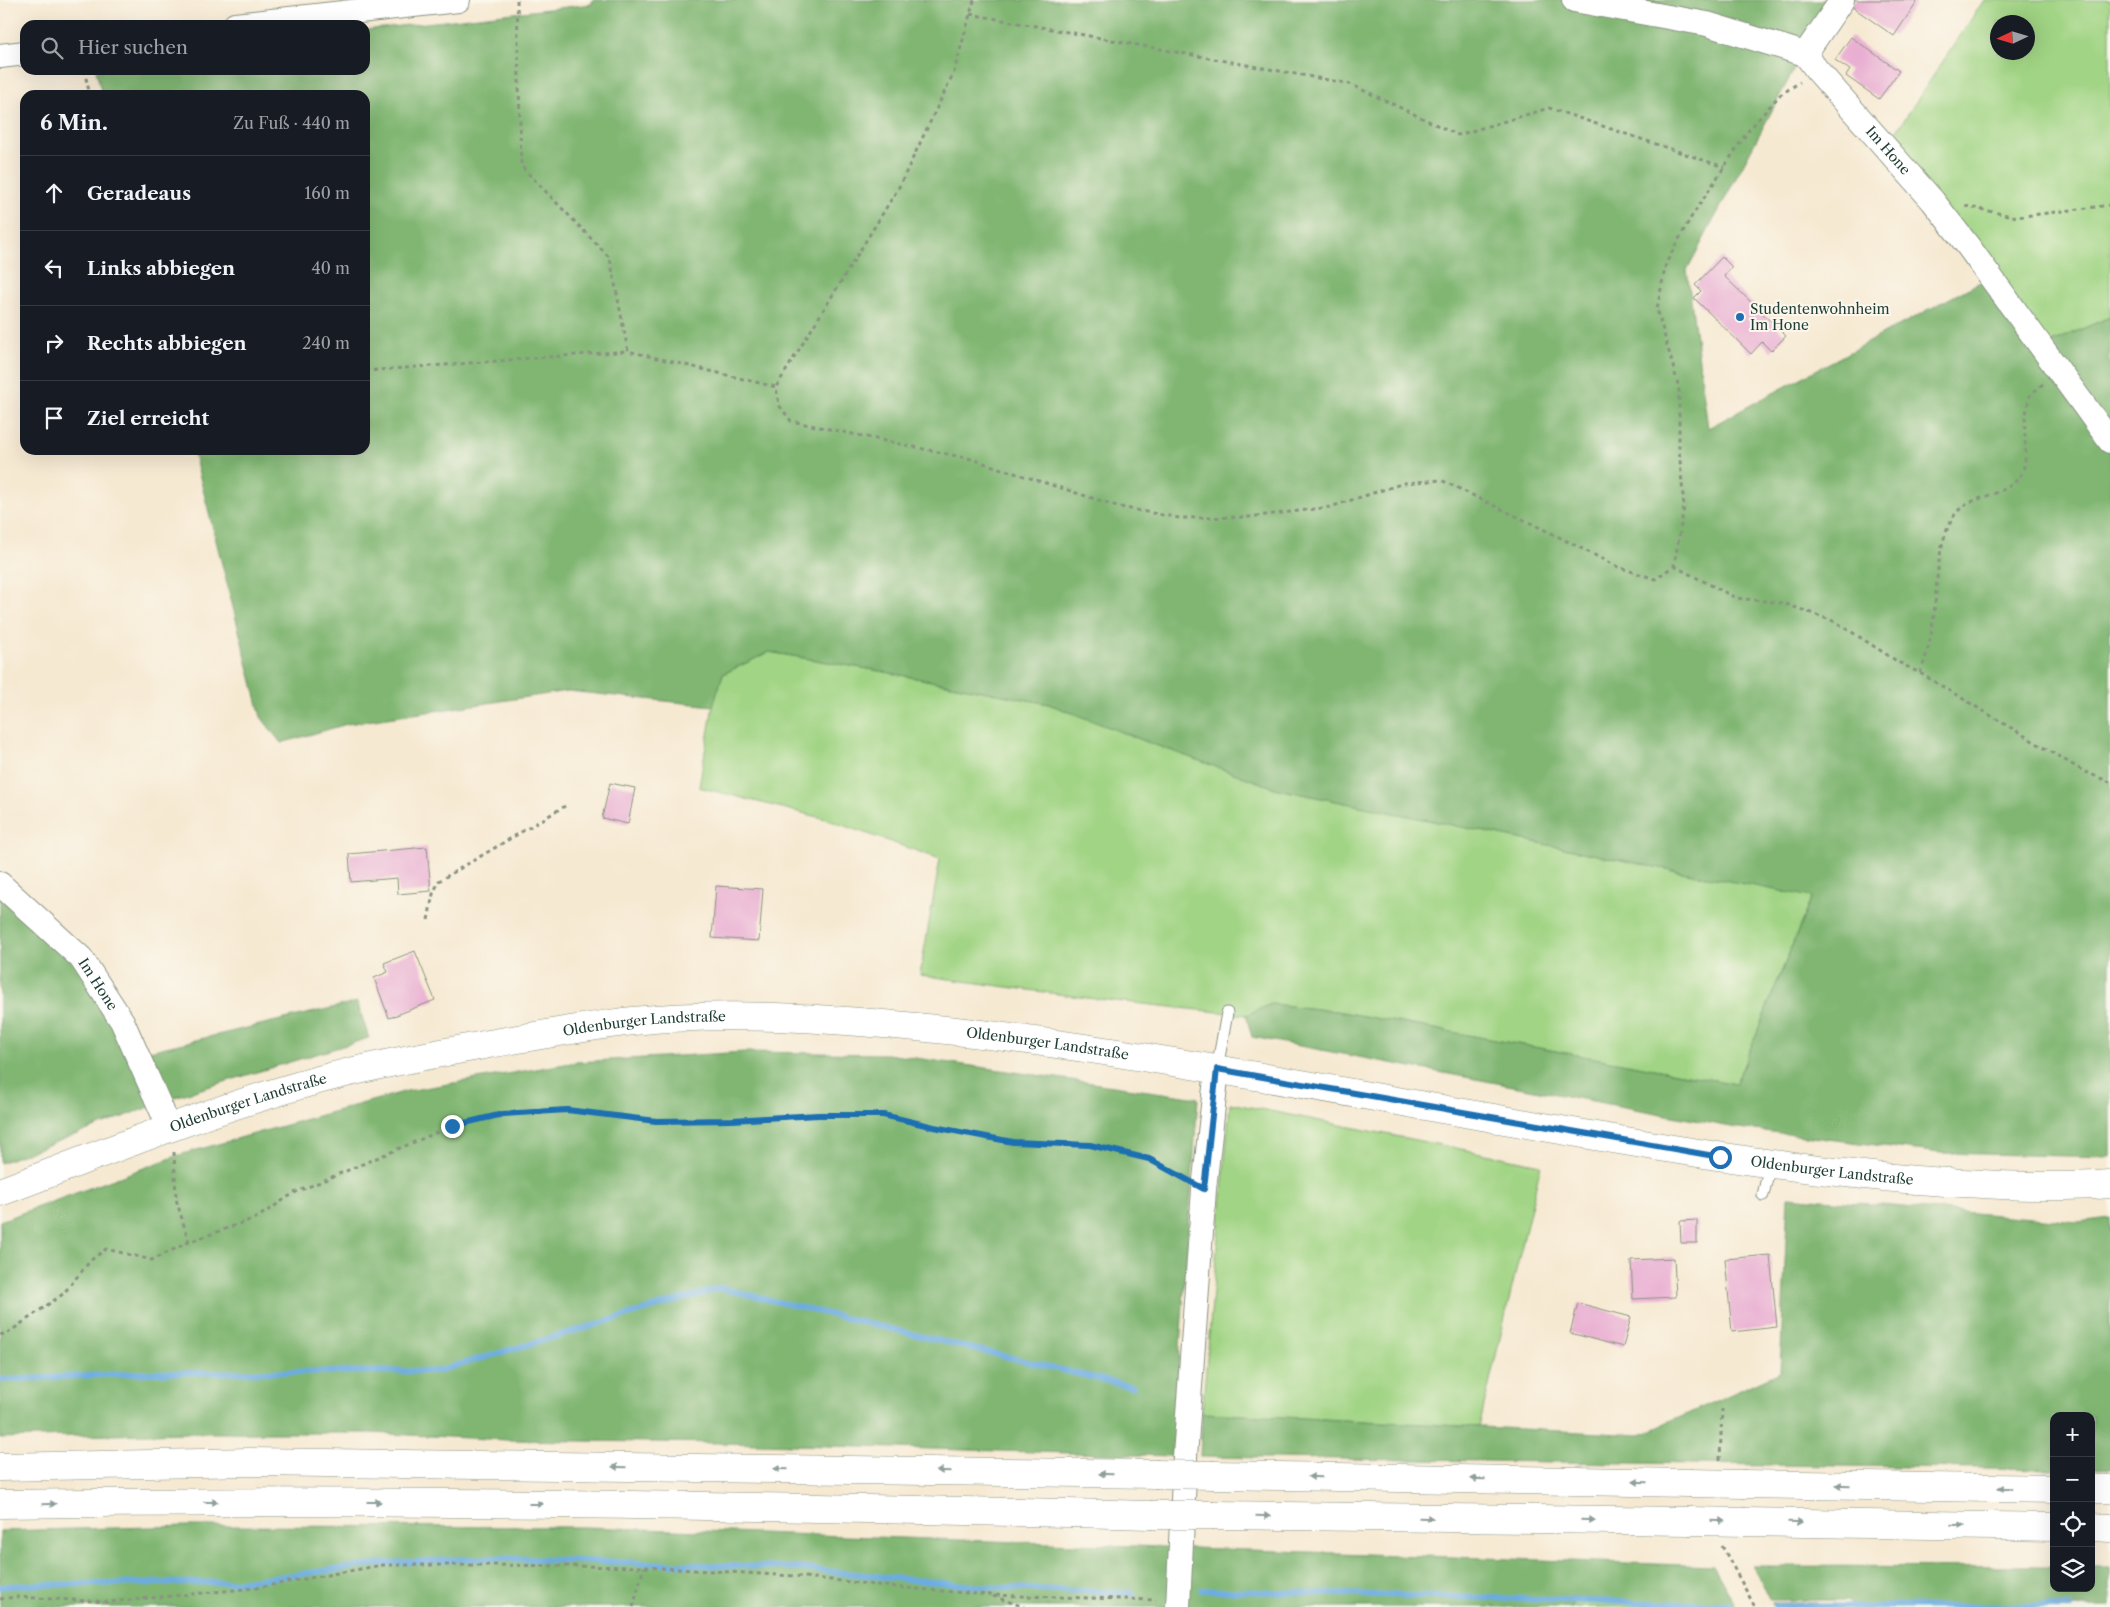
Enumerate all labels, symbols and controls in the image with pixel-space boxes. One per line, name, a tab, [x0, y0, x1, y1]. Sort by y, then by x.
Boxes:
north arrow	[1990, 15, 2035, 60]
search box	[20, 20, 370, 75]
icon: search	[38, 34, 66, 62]
text: Hier suchen	[78, 36, 188, 59]
text: 6 Min.	[40, 110, 108, 135]
text: Zu Fuß · 440 m	[233, 113, 350, 133]
street label: Im Hone	[1862, 122, 1915, 179]
icon: ahead	[40, 179, 68, 207]
text: Geradeaus	[87, 182, 191, 205]
text: 160 m	[305, 183, 350, 203]
icon: left	[40, 254, 68, 282]
text: Links abbiegen	[87, 257, 235, 280]
text: 40 m	[311, 258, 350, 278]
place label: Studentenwohnheim Im Hone	[1750, 300, 1890, 334]
marker: Studentenwohnheim Im Hone	[1734, 311, 1746, 323]
icon: right	[40, 329, 68, 357]
text: Rechts abbiegen	[87, 332, 247, 355]
text: 240 m	[302, 333, 350, 353]
icon: arrive	[40, 404, 68, 432]
text: Ziel erreicht	[87, 407, 209, 430]
street label: Im Hone	[74, 955, 122, 1014]
street label: Oldenburger Landstraße	[561, 1007, 726, 1040]
street label: Oldenburger Landstraße	[965, 1023, 1130, 1064]
street label: Oldenburger Landstraße	[167, 1069, 329, 1136]
route end	[441, 1115, 464, 1138]
route start	[1709, 1146, 1732, 1169]
street label: Oldenburger Landstraße	[1749, 1152, 1914, 1189]
map controls	[2050, 1412, 2095, 1592]
button: +	[2050, 1412, 2095, 1457]
button: −	[2050, 1457, 2095, 1502]
one-way arrow	[611, 1463, 627, 1471]
one-way arrow	[773, 1465, 789, 1473]
one-way arrow	[936, 1467, 952, 1475]
one-way arrow	[1098, 1470, 1114, 1478]
one-way arrow	[1307, 1473, 1323, 1481]
one-way arrow	[1469, 1475, 1485, 1483]
one-way arrow	[1632, 1478, 1648, 1486]
one-way arrow	[1834, 1481, 1850, 1489]
one-way arrow	[1997, 1484, 2013, 1492]
one-way arrow	[203, 1498, 219, 1506]
one-way arrow	[366, 1498, 382, 1506]
one-way arrow	[41, 1500, 57, 1508]
one-way arrow	[528, 1500, 544, 1508]
button: locate	[2050, 1502, 2095, 1547]
one-way arrow	[1255, 1512, 1271, 1520]
one-way arrow	[1418, 1514, 1434, 1522]
one-way arrow	[1580, 1516, 1596, 1524]
one-way arrow	[1710, 1517, 1726, 1525]
one-way arrow	[1787, 1518, 1803, 1526]
one-way arrow	[1950, 1521, 1966, 1529]
button: layers	[2050, 1547, 2095, 1592]

